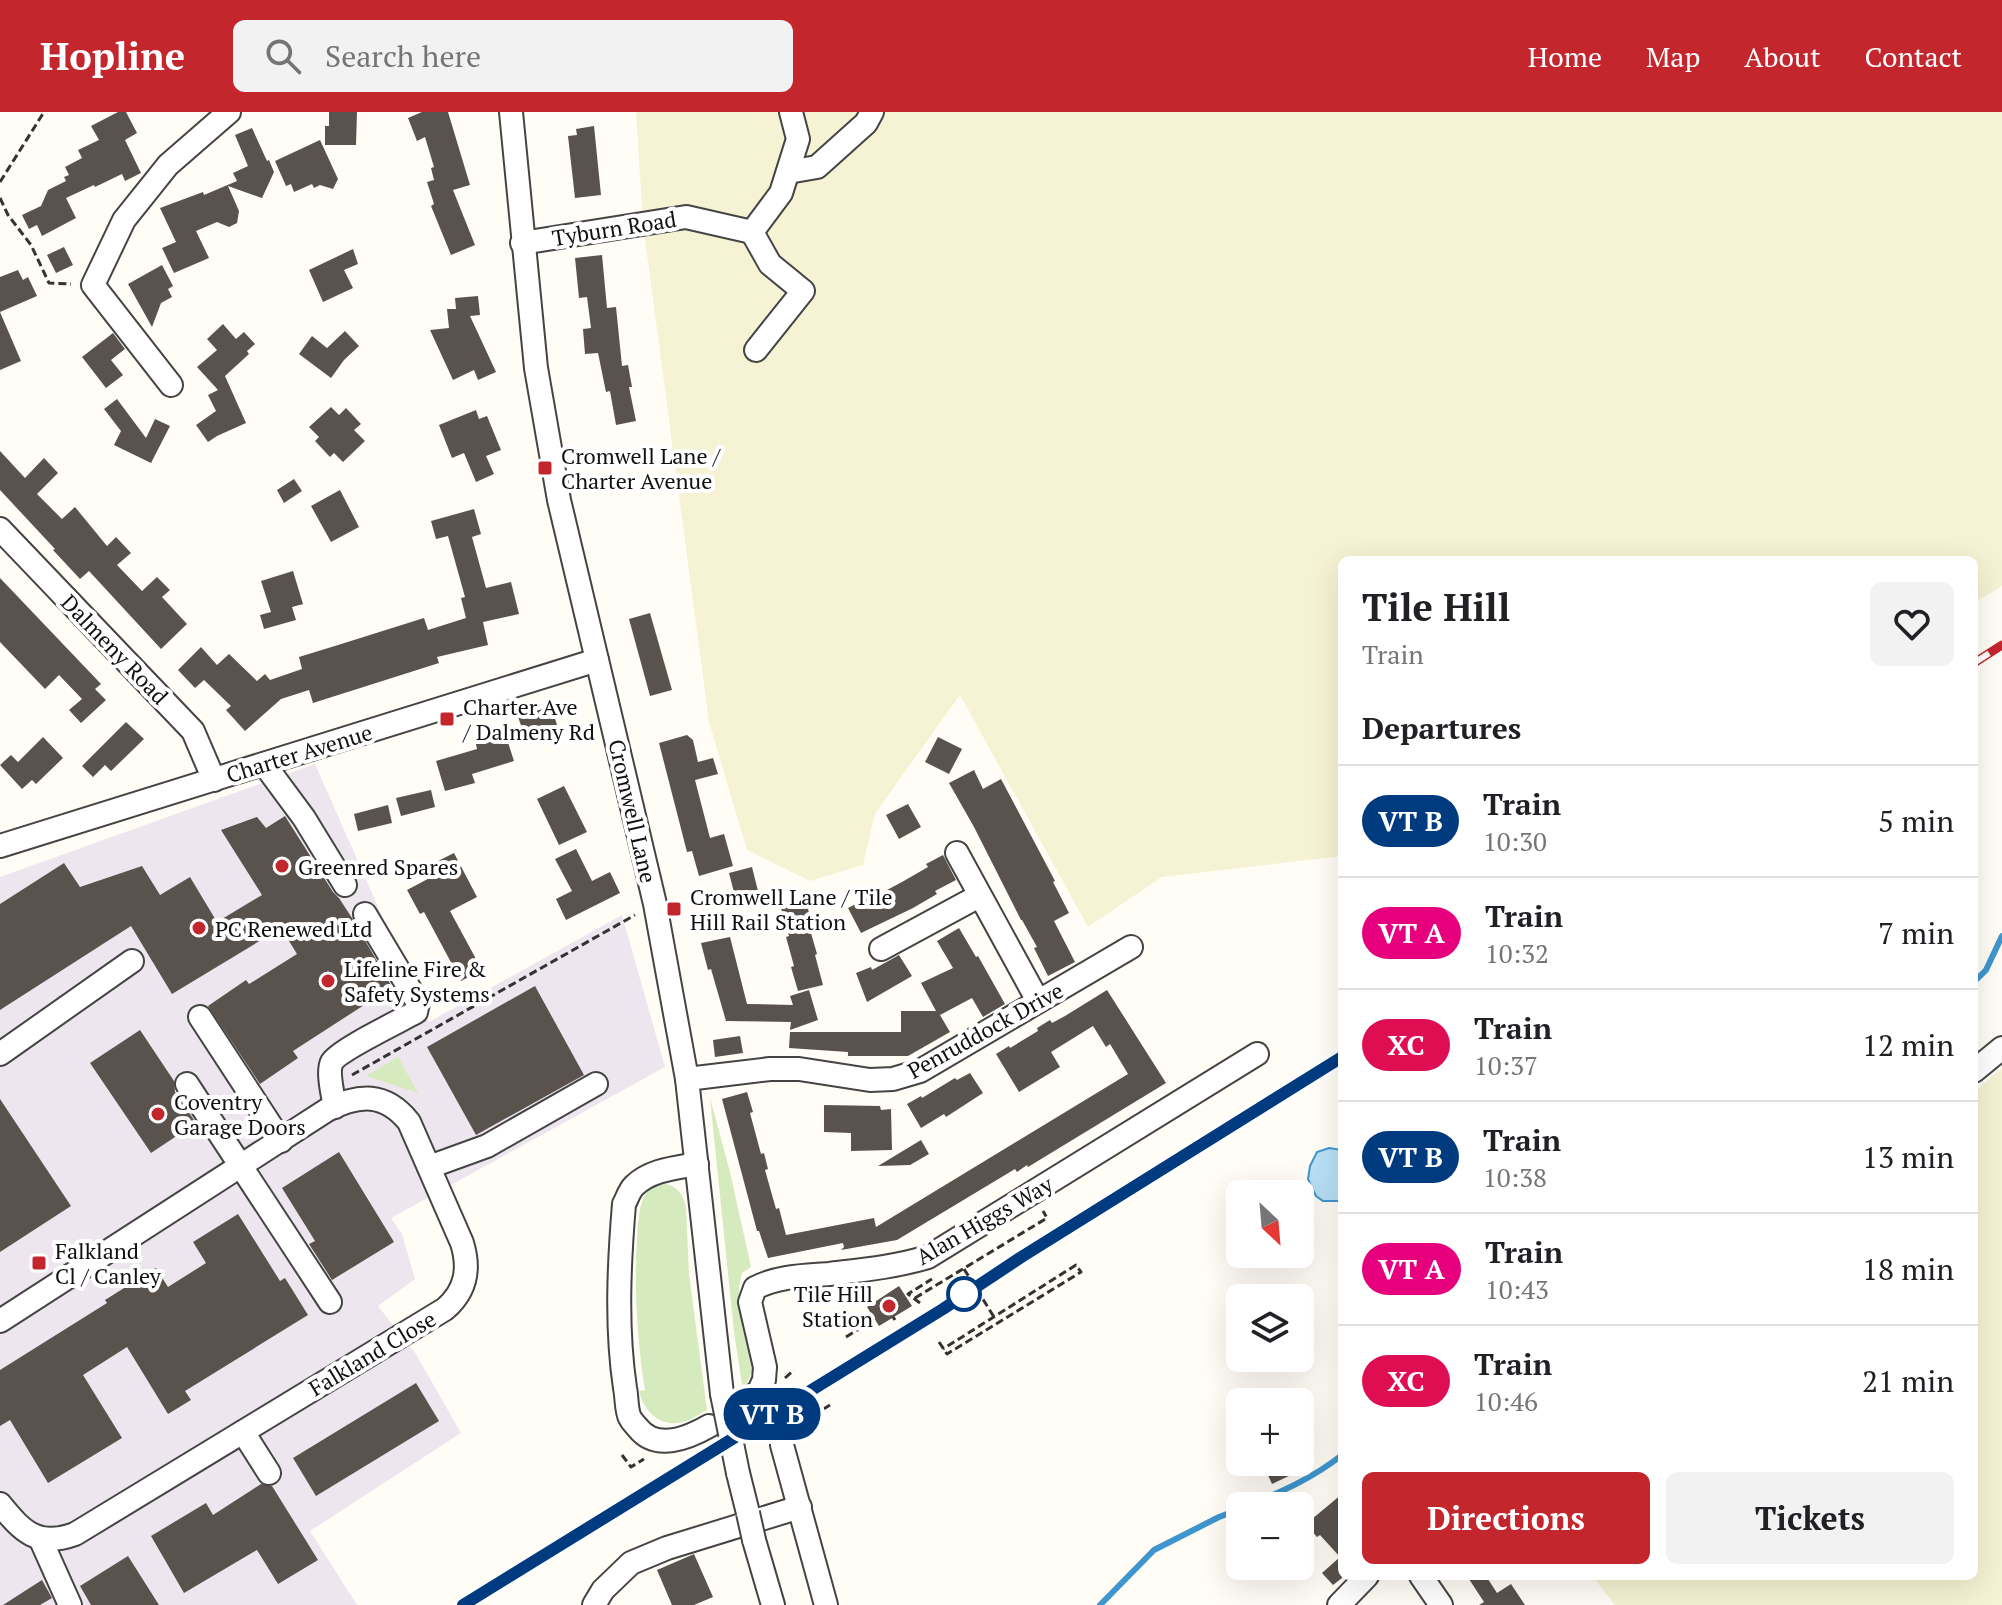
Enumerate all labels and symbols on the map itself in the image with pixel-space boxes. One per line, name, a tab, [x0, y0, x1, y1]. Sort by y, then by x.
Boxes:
street label: Tyburn Road	[550, 204, 678, 252]
place label: Cromwell Lane / Charter Avenue	[561, 441, 722, 495]
marker: Cromwell Lane / Charter Avenue	[536, 459, 554, 477]
street label: Dalmeny Road	[55, 588, 175, 710]
place label: Charter Ave / Dalmeny Rd	[462, 692, 595, 746]
marker: Charter Ave / Dalmeny Rd	[438, 710, 456, 728]
street label: Charter Avenue	[222, 717, 376, 789]
street label: Cromwell Lane	[602, 736, 664, 886]
place label: Greenred Spares	[298, 852, 458, 881]
marker: Greenred Spares	[273, 857, 291, 875]
place label: Cromwell Lane / Tile Hill Rail Station	[690, 882, 893, 936]
marker: Cromwell Lane / Tile Hill Rail Station	[665, 900, 683, 918]
place label: PC Renewed Ltd	[215, 914, 372, 943]
marker: PC Renewed Ltd	[190, 919, 208, 937]
place label: Lifeline Fire & Safety Systems	[344, 954, 490, 1008]
marker: Lifeline Fire & Safety Systems	[319, 972, 337, 990]
street label: Penruddock Drive	[902, 975, 1068, 1085]
place label: Coventry Garage Doors	[174, 1087, 306, 1141]
marker: Coventry Garage Doors	[149, 1105, 167, 1123]
street label: Alan Higgs Way	[910, 1169, 1058, 1271]
north arrow	[1226, 1180, 1314, 1268]
place label: Falkland Cl / Canley	[55, 1236, 162, 1290]
marker: Falkland Cl / Canley	[30, 1254, 48, 1272]
unlabelled marker	[947, 1277, 981, 1311]
place label: Tile Hill Station	[794, 1279, 873, 1333]
marker: Tile Hill Station	[880, 1297, 898, 1315]
street label: Falkland Close	[303, 1304, 441, 1402]
line badge: VT B	[716, 1388, 828, 1440]

